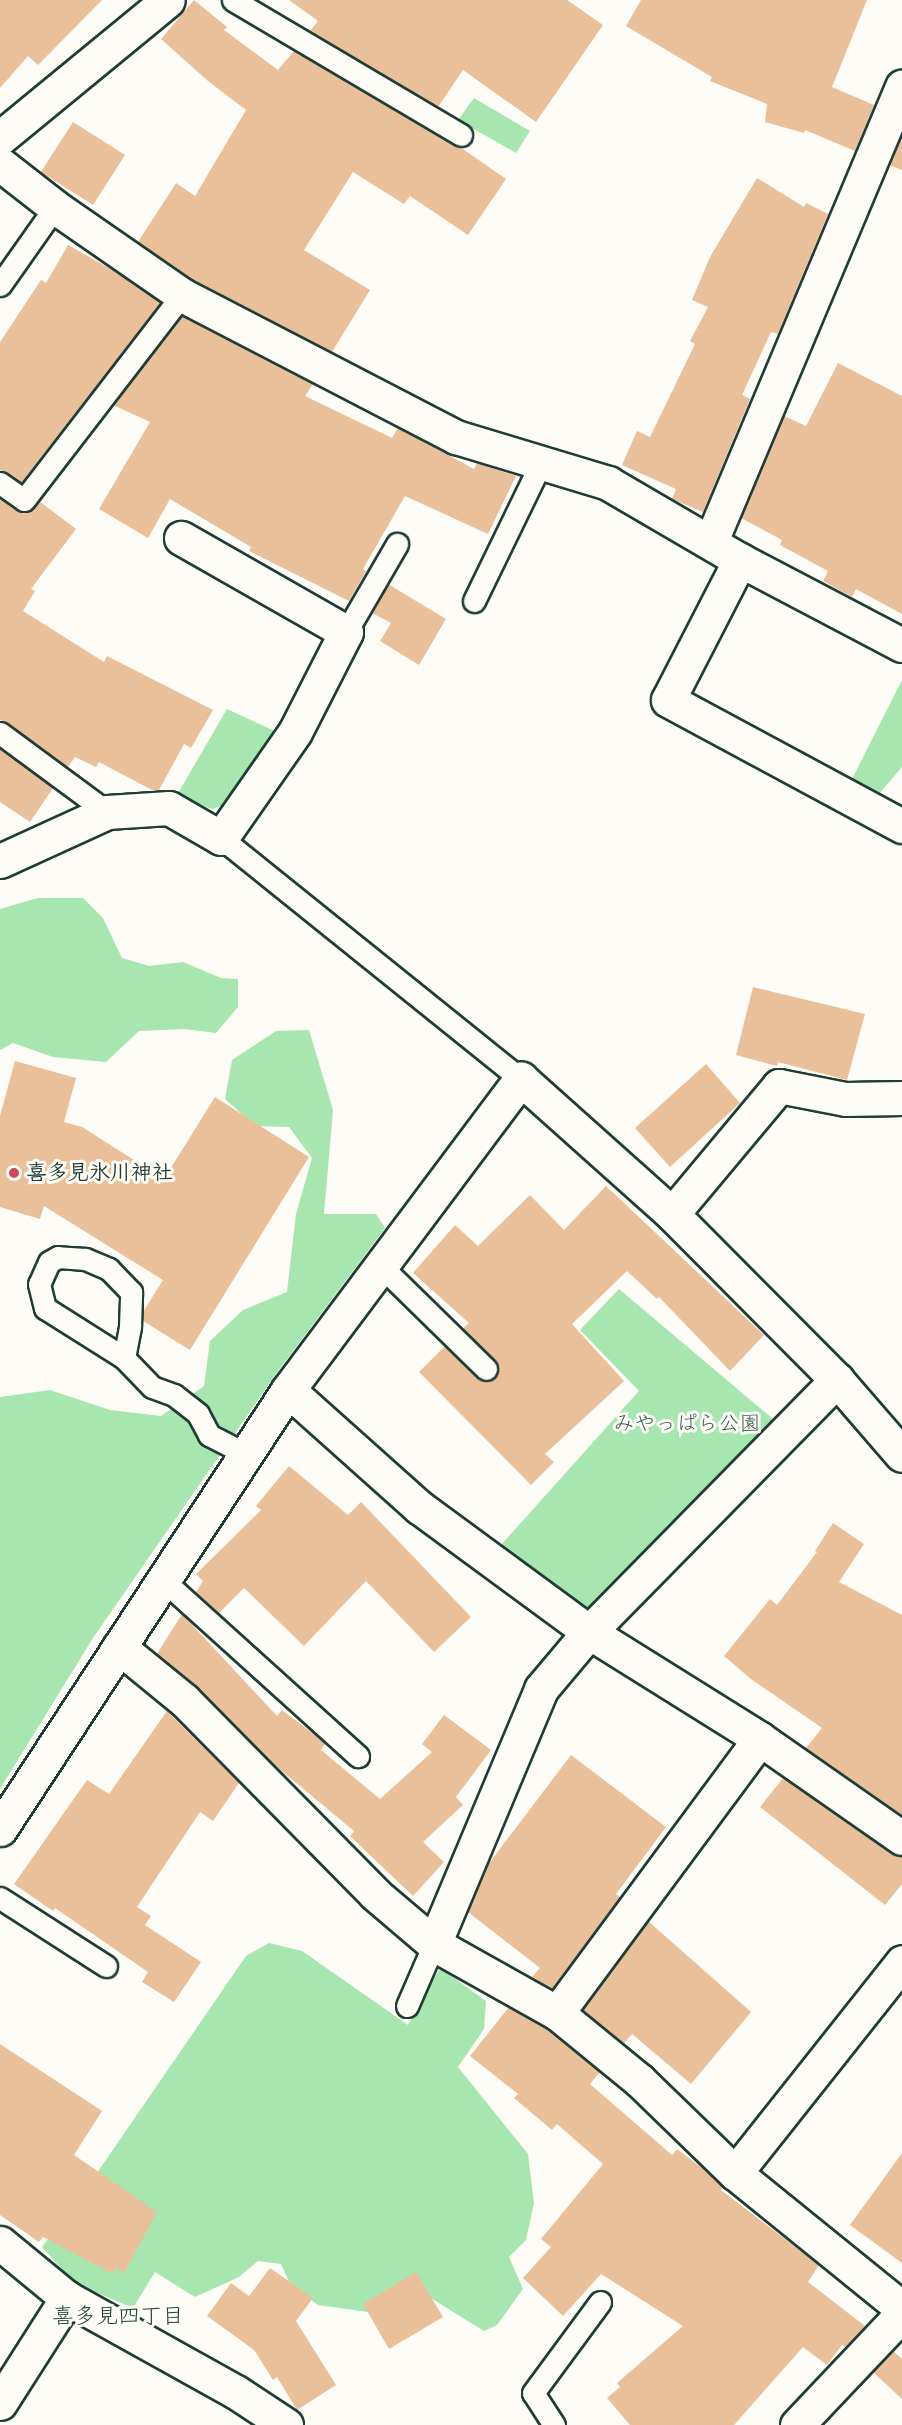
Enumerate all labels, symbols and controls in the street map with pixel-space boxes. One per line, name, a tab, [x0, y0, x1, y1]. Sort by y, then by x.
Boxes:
place label: 喜多見氷川神社	[26, 1160, 173, 1186]
marker: 喜多見氷川神社	[7, 1166, 21, 1180]
park label: みやっぱら公園	[614, 1411, 760, 1437]
district label: 喜多見四丁目	[52, 2305, 184, 2331]

